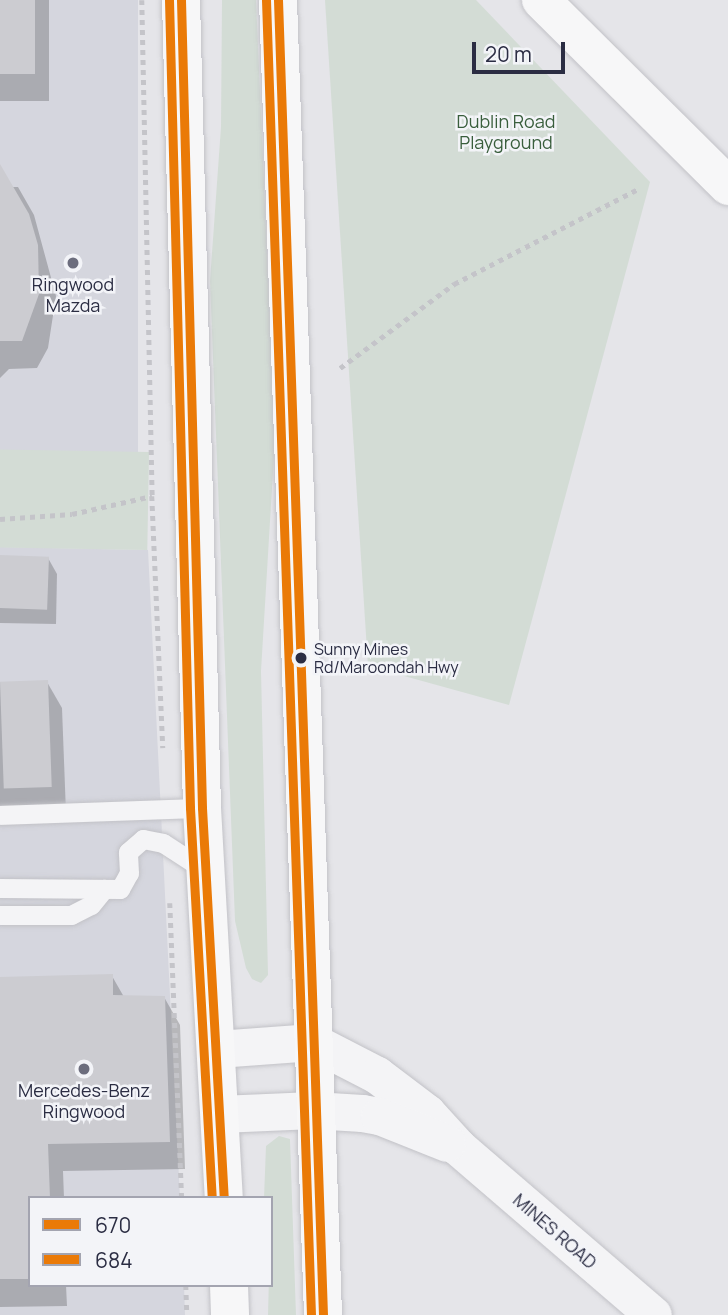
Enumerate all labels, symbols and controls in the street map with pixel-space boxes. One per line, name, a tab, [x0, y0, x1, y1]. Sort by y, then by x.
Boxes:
scale bar	[476, 28, 569, 72]
text: 20 m	[485, 40, 532, 68]
park label: Dublin Road Playground	[457, 111, 555, 154]
marker: Ringwood Mazda	[65, 255, 81, 271]
place label: Ringwood Mazda	[32, 274, 114, 316]
place label: Sunny Mines Rd/Maroondah Hwy	[314, 639, 459, 677]
marker: Sunny Mines Rd/Maroondah Hwy	[294, 651, 308, 665]
marker: Mercedes-Benz Ringwood	[76, 1061, 92, 1077]
place label: Mercedes-Benz Ringwood	[18, 1080, 150, 1122]
street label: MINES ROAD	[509, 1189, 601, 1273]
legend	[28, 1196, 273, 1287]
text: 670	[95, 1211, 131, 1239]
text: 684	[95, 1246, 133, 1274]

